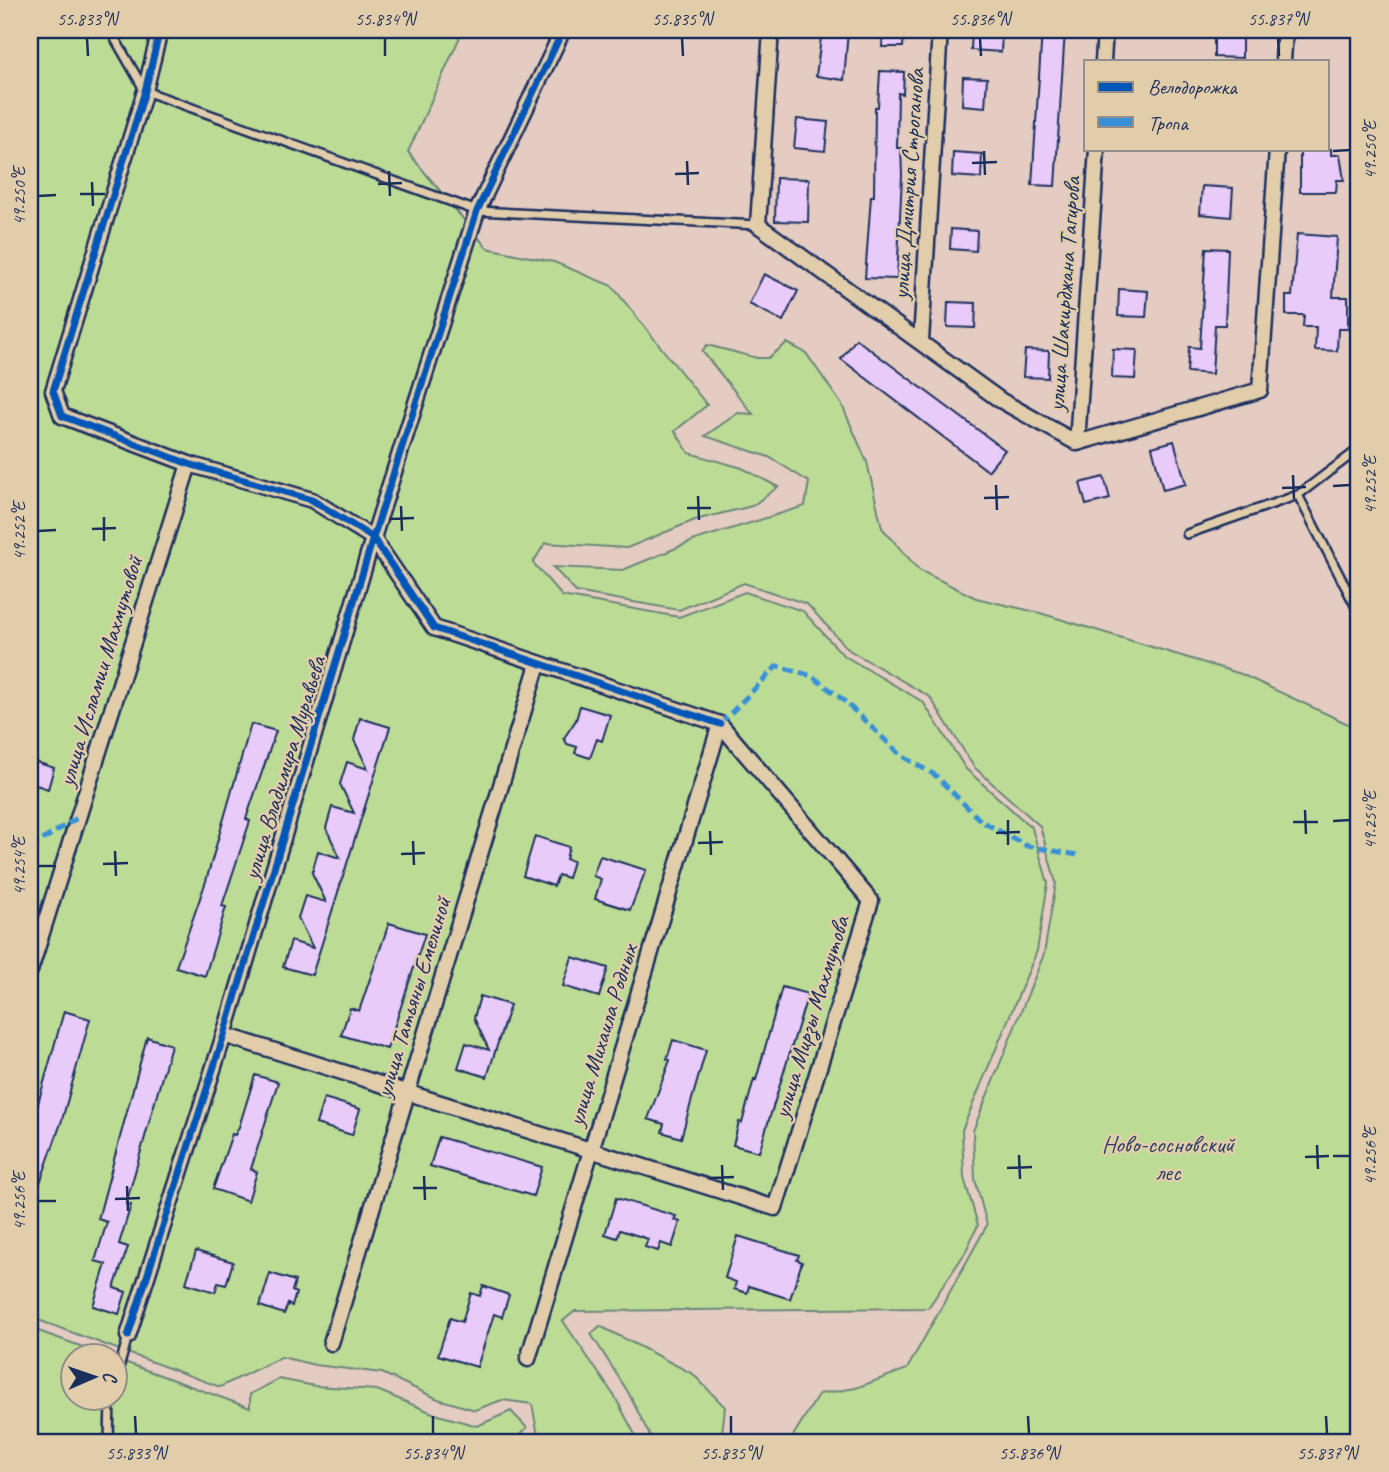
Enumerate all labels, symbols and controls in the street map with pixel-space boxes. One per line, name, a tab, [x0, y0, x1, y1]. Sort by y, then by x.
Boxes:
text: 55.833°N	[57, 8, 120, 30]
text: 55.834°N	[355, 8, 418, 30]
text: 55.835°N	[652, 8, 715, 30]
text: 55.836°N	[950, 8, 1013, 30]
text: 55.837°N	[1248, 8, 1311, 30]
legend	[1084, 60, 1330, 150]
street label: улица Дмитрия Строганова	[885, 66, 931, 303]
text: Велодорожка	[1148, 74, 1238, 100]
text: Тропа	[1148, 110, 1189, 136]
text: 49.250°E	[1359, 118, 1381, 179]
text: 49.250°E	[8, 164, 30, 225]
street label: улица Шакирджана Тагирова	[1041, 174, 1087, 414]
text: 49.252°E	[1359, 453, 1381, 514]
text: 49.252°E	[8, 499, 30, 560]
street label: улица Исламии Махмутовой	[50, 550, 150, 792]
street label: улица Владимира Муравьева	[235, 651, 333, 885]
text: 49.254°E	[1359, 788, 1381, 849]
text: 49.254°E	[8, 834, 30, 895]
street label: улица Татьяны Емелиной	[368, 891, 458, 1103]
street label: улица Мирзы Махмутова	[765, 911, 857, 1124]
street label: улица Михаила Родных	[560, 939, 644, 1131]
text: 49.256°E	[1359, 1124, 1381, 1185]
park label: Ново-сосновский лес	[1102, 1129, 1236, 1187]
text: 49.256°E	[8, 1169, 30, 1230]
north arrow	[60, 1342, 130, 1412]
text: С	[98, 1371, 122, 1384]
text: 55.833°N	[106, 1442, 169, 1464]
text: 55.834°N	[403, 1442, 466, 1464]
text: 55.835°N	[701, 1442, 764, 1464]
text: 55.836°N	[999, 1442, 1062, 1464]
text: 55.837°N	[1297, 1442, 1360, 1464]

